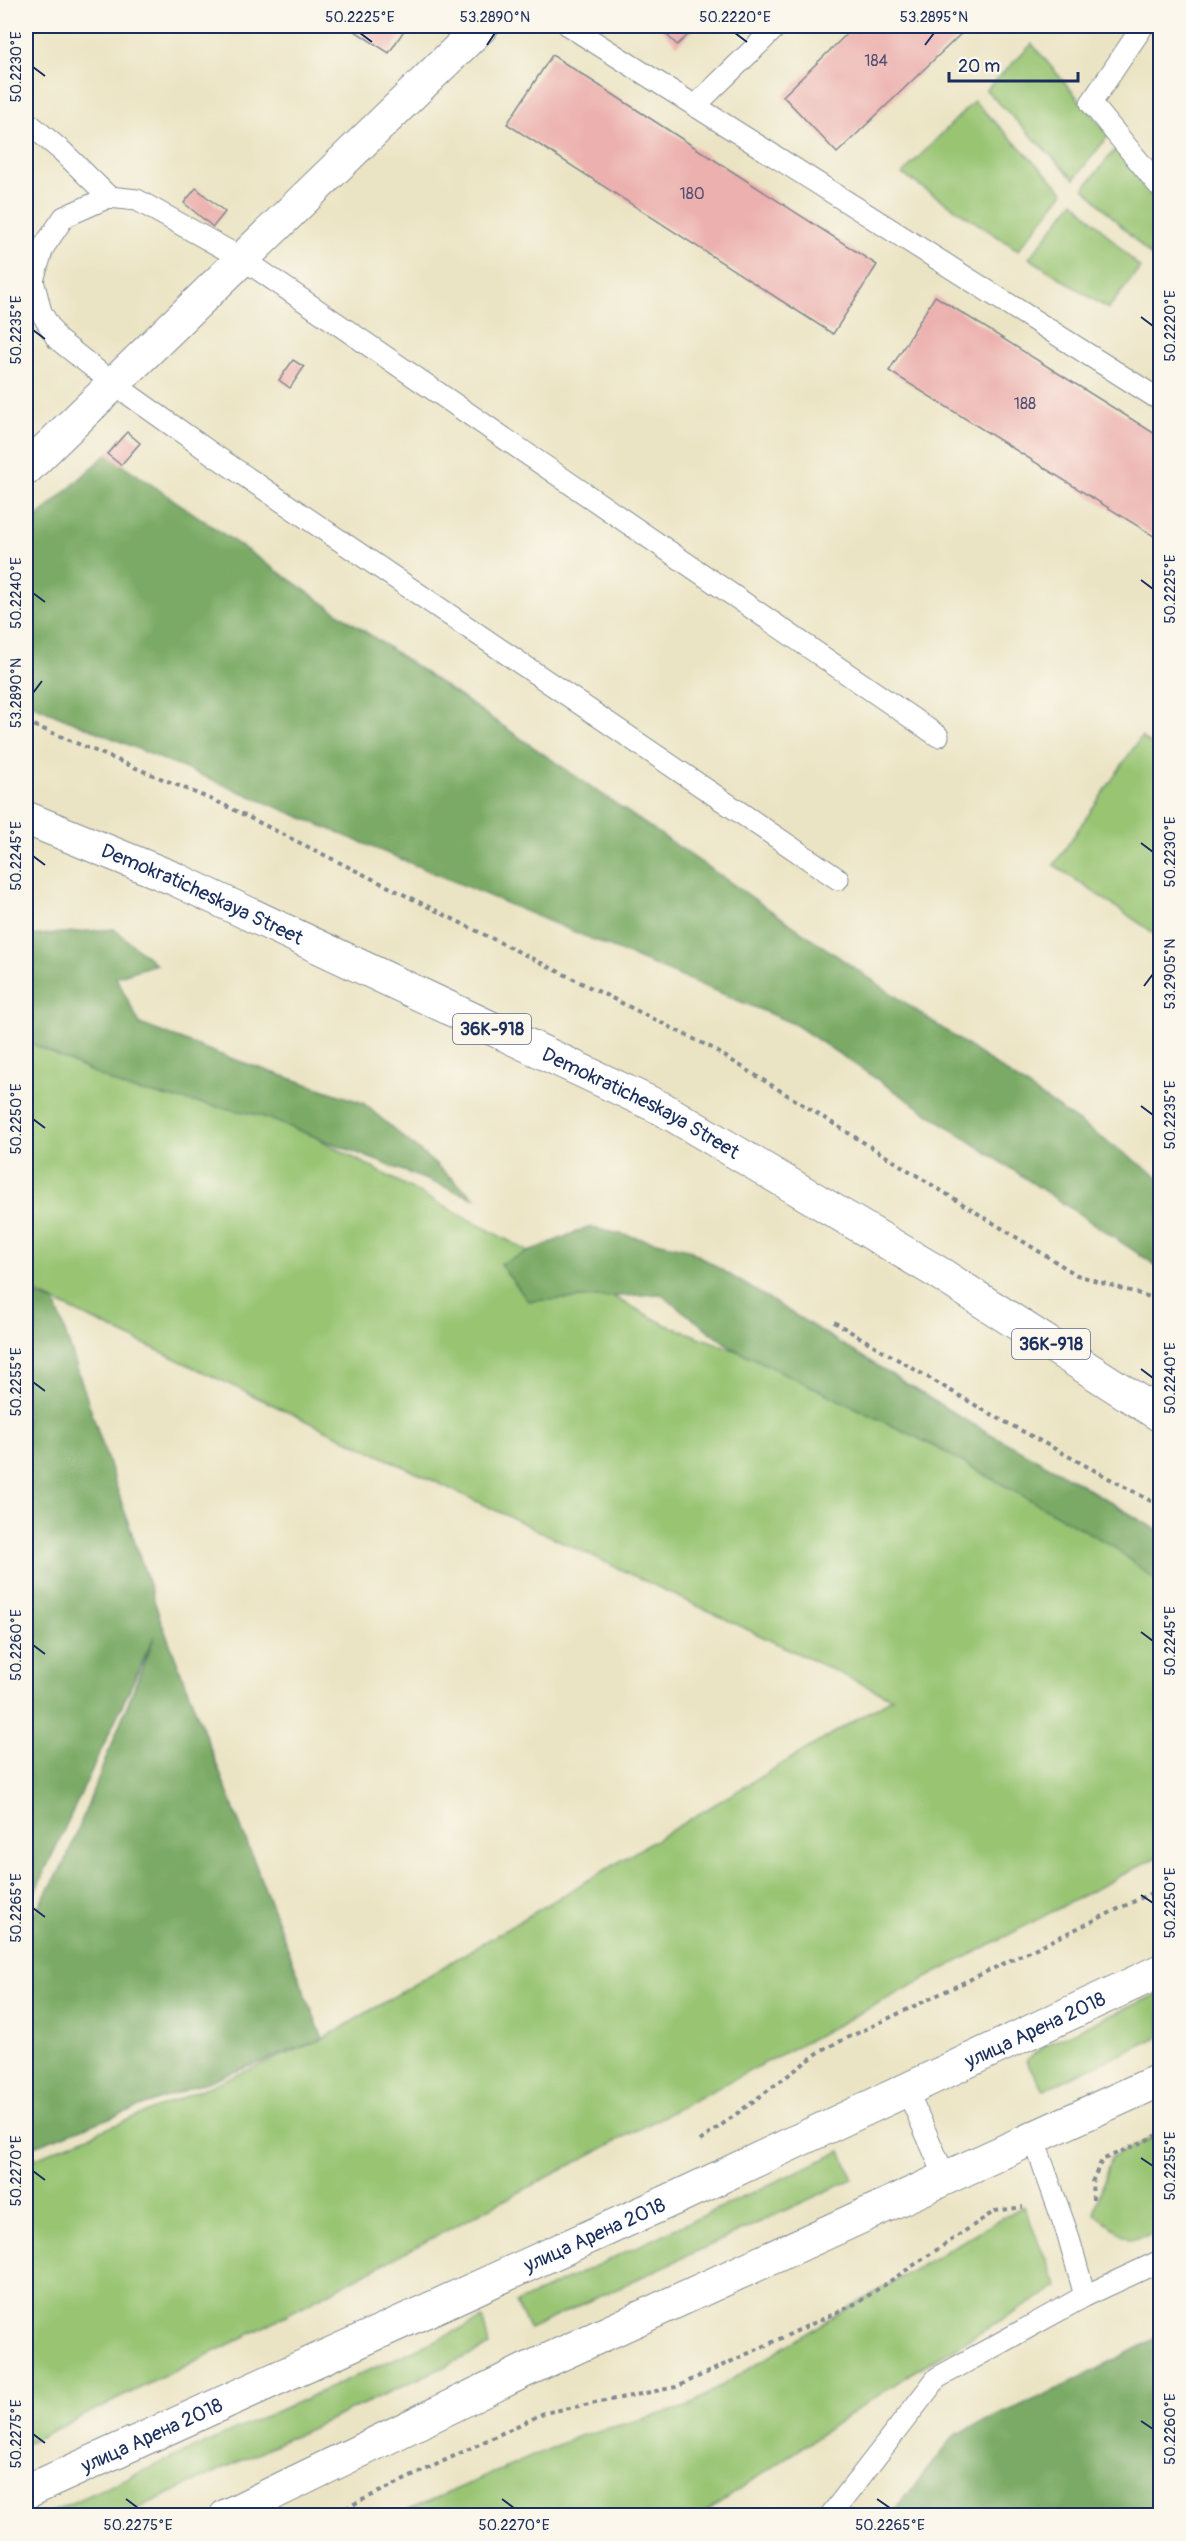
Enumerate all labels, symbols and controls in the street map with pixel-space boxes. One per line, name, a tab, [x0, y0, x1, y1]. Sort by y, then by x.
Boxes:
text: 50.2225°E	[325, 8, 395, 27]
text: 53.2890°N	[460, 8, 530, 27]
text: 50.2220°E	[699, 8, 771, 27]
text: 53.2895°N	[900, 8, 968, 27]
text: 50.2230°E	[7, 31, 26, 102]
scale bar	[949, 45, 1078, 83]
house number: 184	[864, 51, 888, 71]
text: 20 m	[958, 55, 1000, 78]
house number: 180	[679, 184, 705, 204]
text: 50.2220°E	[1161, 290, 1180, 362]
text: 50.2235°E	[7, 295, 26, 364]
house number: 188	[1014, 394, 1036, 414]
text: 50.2225°E	[1161, 554, 1180, 624]
text: 50.2240°E	[7, 557, 26, 629]
text: 53.2890°N	[7, 658, 26, 728]
text: 50.2230°E	[1161, 816, 1180, 887]
text: 50.2245°E	[7, 821, 26, 891]
street label: Demokraticheskaya Street	[98, 838, 308, 951]
text: 53.2905°N	[1161, 939, 1180, 1009]
road number: 36К-918	[453, 1014, 531, 1044]
street label: Demokraticheskaya Street	[538, 1041, 745, 1165]
text: 50.2235°E	[1161, 1080, 1180, 1149]
text: 50.2250°E	[7, 1083, 26, 1155]
road number: 36К-918	[1012, 1329, 1090, 1359]
text: 50.2240°E	[1161, 1342, 1180, 1414]
text: 50.2255°E	[7, 1347, 26, 1417]
text: 50.2245°E	[1161, 1606, 1180, 1676]
text: 50.2260°E	[7, 1609, 26, 1681]
text: 50.2250°E	[1161, 1867, 1180, 1939]
text: 50.2265°E	[7, 1873, 26, 1943]
street label: улица Арена 2018	[960, 1986, 1110, 2074]
text: 50.2255°E	[1161, 2131, 1180, 2201]
text: 50.2270°E	[7, 2135, 26, 2206]
street label: улица Арена 2018	[519, 2192, 669, 2278]
street label: улица Арена 2018	[76, 2392, 227, 2478]
text: 50.2260°E	[1161, 2393, 1180, 2465]
text: 50.2275°E	[7, 2399, 26, 2468]
text: 50.2275°E	[104, 2516, 173, 2535]
text: 50.2270°E	[479, 2516, 550, 2535]
text: 50.2265°E	[855, 2516, 925, 2535]

